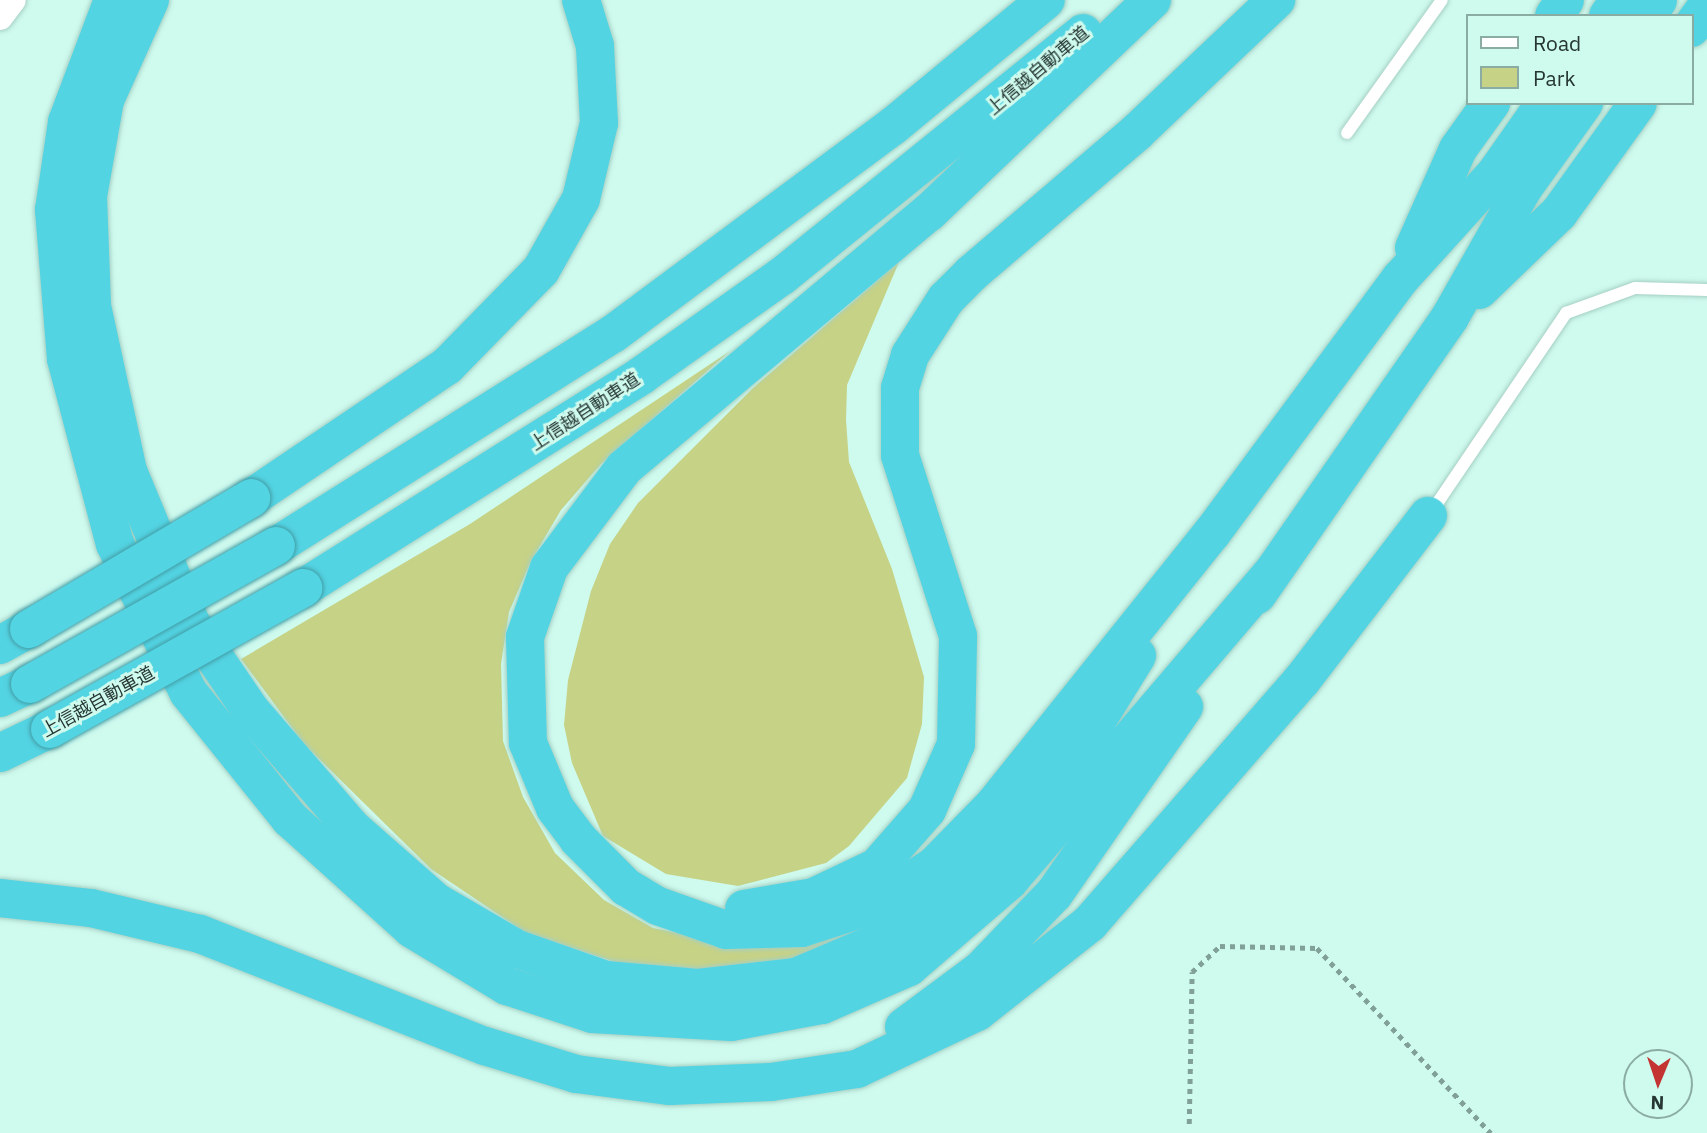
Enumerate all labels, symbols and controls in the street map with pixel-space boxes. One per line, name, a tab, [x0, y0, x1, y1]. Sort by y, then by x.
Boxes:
legend	[1466, 14, 1693, 105]
street label: 上信越自動車道	[983, 22, 1093, 120]
text: Road	[1533, 29, 1581, 57]
text: Park	[1533, 64, 1576, 92]
street label: 上信越自動車道	[526, 369, 644, 455]
street label: 上信越自動車道	[38, 662, 158, 742]
north arrow	[1623, 1049, 1693, 1119]
text: N	[1650, 1091, 1665, 1115]

